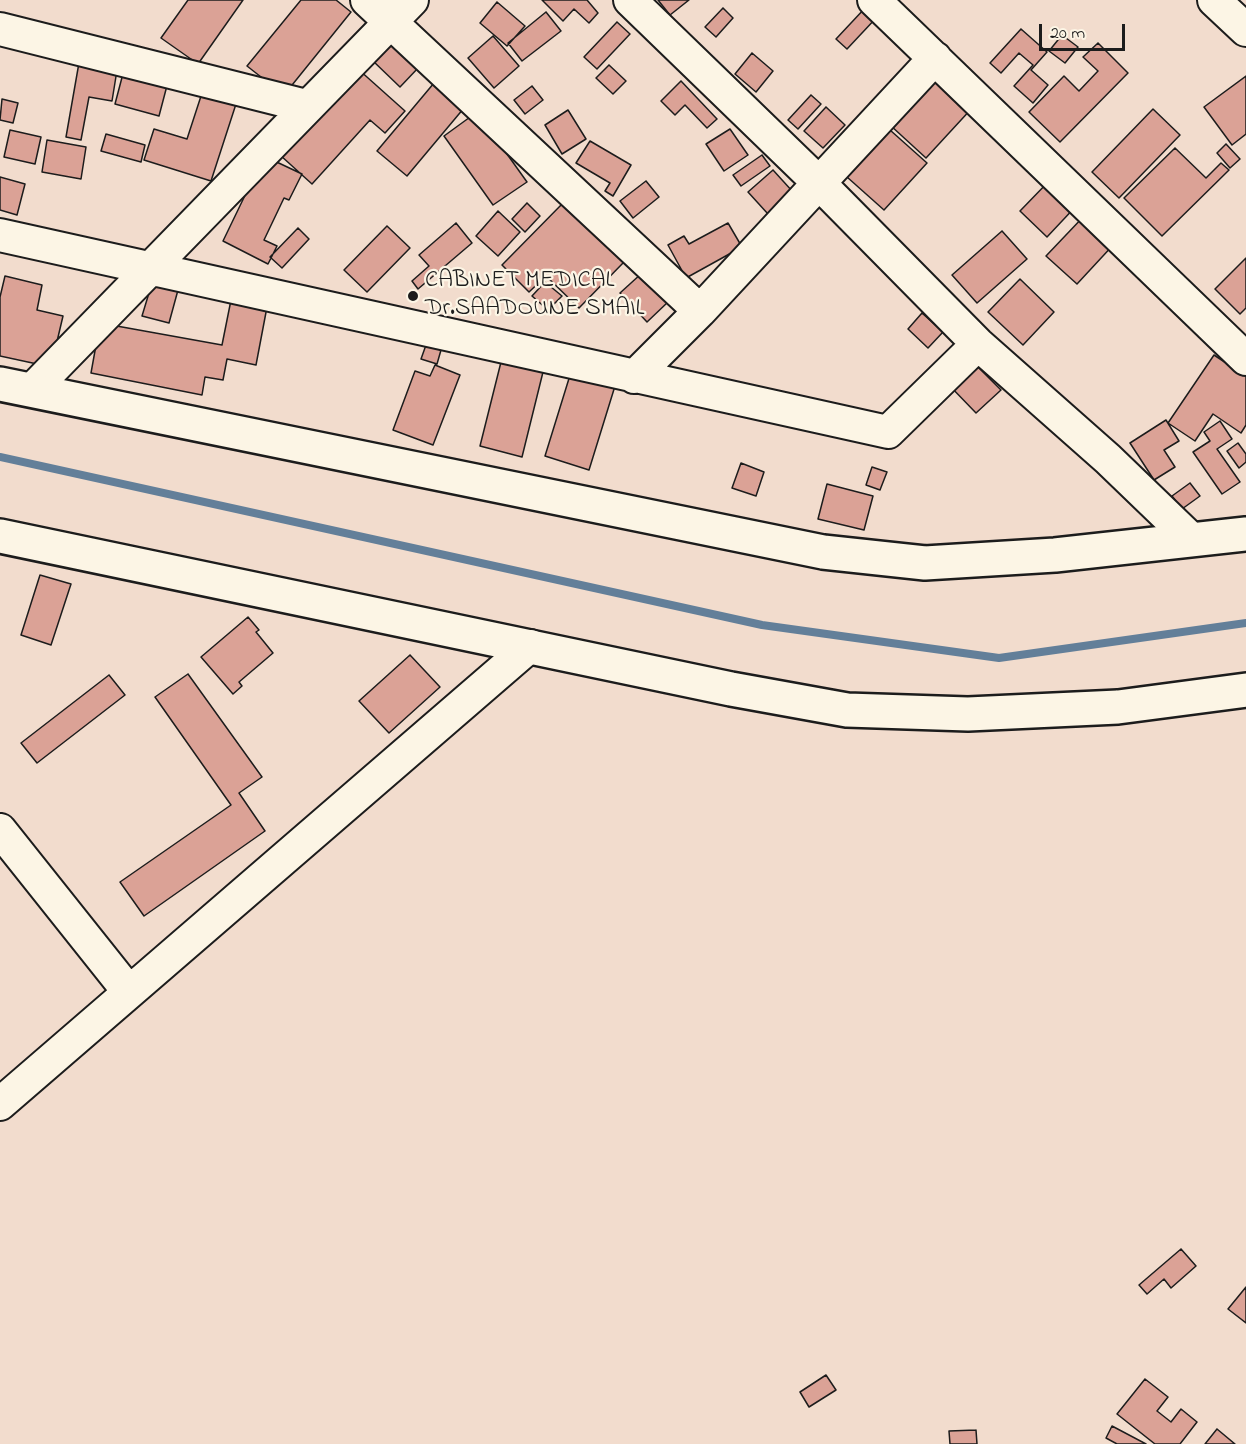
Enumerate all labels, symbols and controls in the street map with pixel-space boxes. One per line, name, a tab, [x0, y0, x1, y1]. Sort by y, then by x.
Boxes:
scale bar	[1042, 12, 1128, 50]
text: 20 m	[1050, 21, 1085, 47]
place label: CABINET MEDICAL Dr.SAADOUNE SMAIL	[425, 268, 645, 324]
marker: CABINET MEDICAL Dr.SAADOUNE SMAIL	[406, 289, 420, 303]

